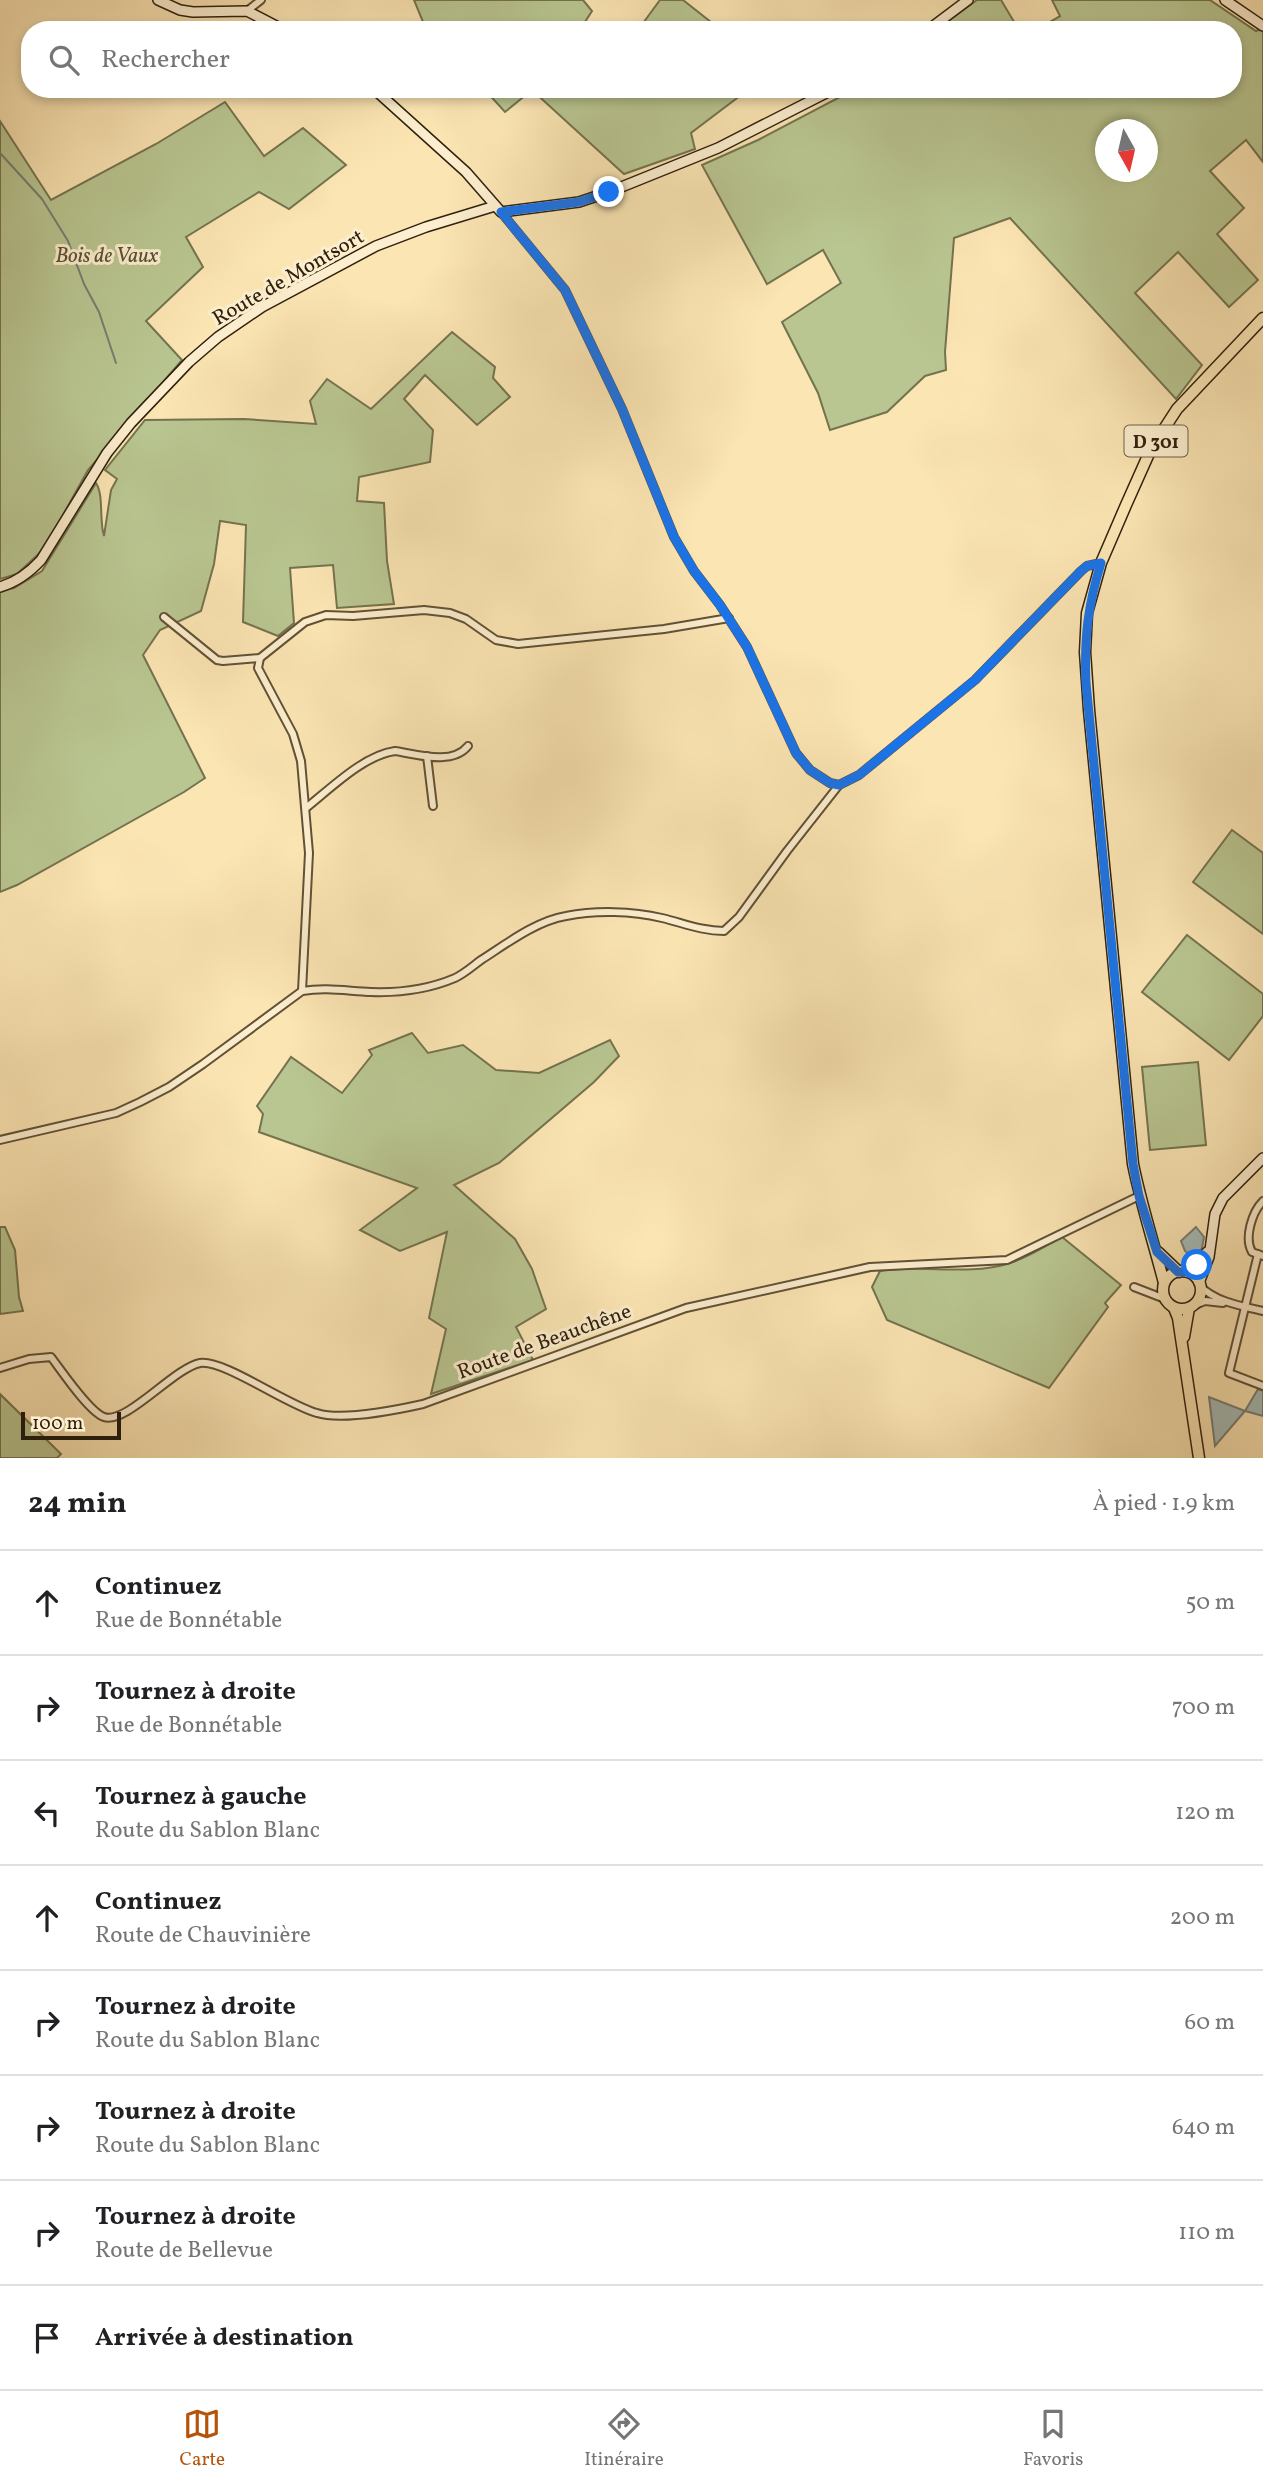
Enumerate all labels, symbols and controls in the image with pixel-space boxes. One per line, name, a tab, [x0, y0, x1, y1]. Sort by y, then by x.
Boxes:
search box	[21, 21, 1242, 98]
icon: search	[45, 41, 83, 79]
text: Rechercher	[101, 42, 230, 78]
north arrow	[1095, 119, 1158, 182]
route end	[593, 176, 624, 207]
street label: Route de Montsort	[208, 223, 370, 334]
park label: Bois de Vaux	[55, 242, 159, 271]
road number: D 301	[1124, 426, 1188, 456]
route start	[1181, 1249, 1212, 1280]
street label: Route de Beauchêne	[453, 1297, 636, 1387]
scale bar	[21, 1409, 121, 1441]
text: 100 m	[32, 1411, 83, 1437]
text: 24 min	[28, 1483, 127, 1525]
text: À pied · 1.9 km	[1093, 1488, 1235, 1520]
text: Continuez	[95, 1569, 221, 1605]
icon: ahead	[28, 1584, 66, 1622]
text: 50 m	[1186, 1587, 1235, 1619]
text: Rue de Bonnétable	[95, 1605, 282, 1637]
text: Tournez à droite	[95, 1674, 296, 1710]
icon: right	[28, 1689, 66, 1727]
text: 700 m	[1172, 1692, 1235, 1724]
text: Rue de Bonnétable	[95, 1710, 282, 1742]
text: Tournez à gauche	[95, 1779, 307, 1815]
icon: left	[28, 1794, 66, 1832]
text: 120 m	[1175, 1797, 1235, 1829]
text: Route du Sablon Blanc	[95, 1815, 320, 1847]
text: Continuez	[95, 1884, 221, 1920]
icon: ahead	[28, 1899, 66, 1937]
text: 200 m	[1170, 1902, 1235, 1934]
text: Route de Chauvinière	[95, 1920, 311, 1952]
text: Tournez à droite	[95, 1989, 296, 2025]
icon: right	[28, 2004, 66, 2042]
text: 60 m	[1185, 2007, 1235, 2039]
text: Route du Sablon Blanc	[95, 2025, 320, 2057]
text: Tournez à droite	[95, 2094, 296, 2130]
icon: right	[28, 2109, 66, 2147]
text: 640 m	[1172, 2112, 1235, 2144]
text: Route du Sablon Blanc	[95, 2130, 320, 2162]
text: Tournez à droite	[95, 2199, 296, 2235]
icon: right	[28, 2214, 66, 2252]
text: 110 m	[1178, 2217, 1235, 2249]
text: Route de Bellevue	[95, 2235, 273, 2267]
icon: arrive	[28, 2319, 66, 2357]
text: Arrivée à destination	[95, 2320, 354, 2356]
tab: Carte	[180, 2405, 225, 2473]
tab: Itinéraire	[584, 2405, 664, 2473]
tab: Favoris	[1023, 2405, 1083, 2473]

